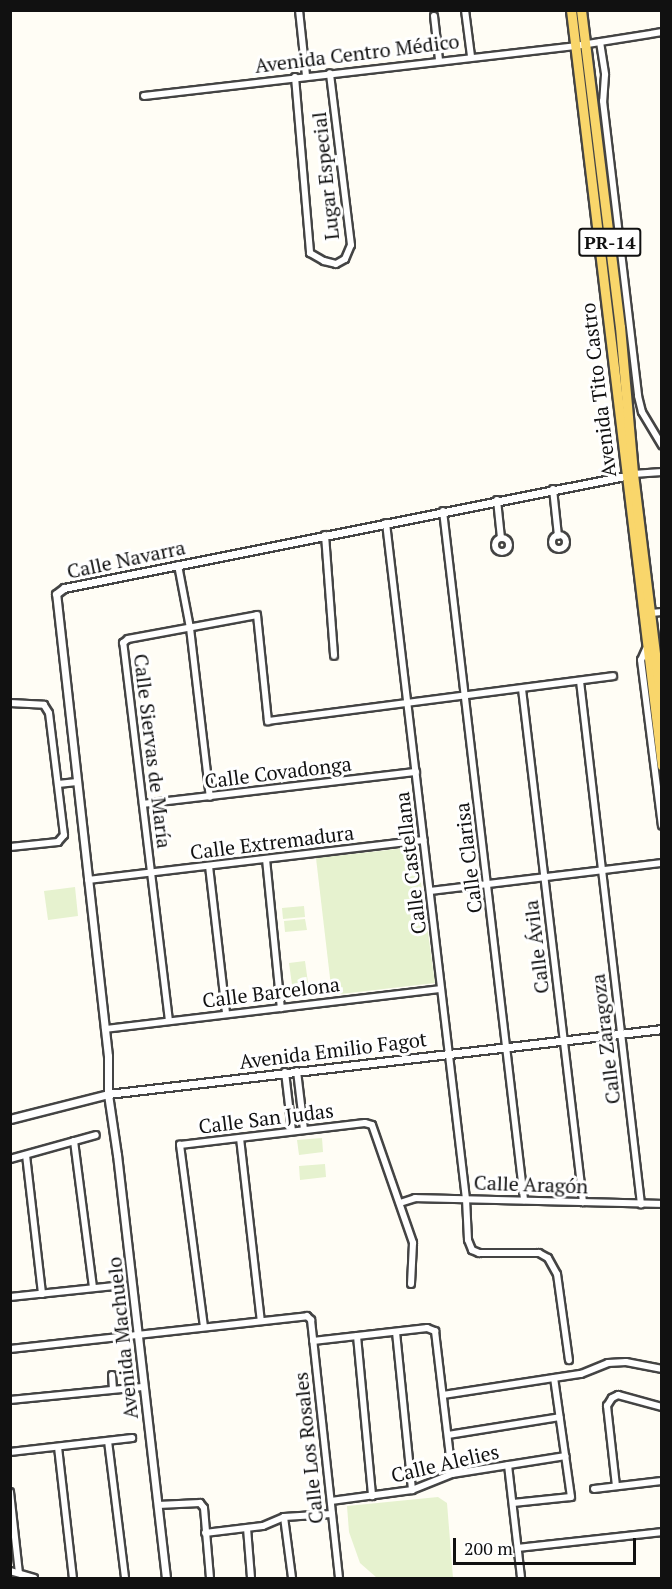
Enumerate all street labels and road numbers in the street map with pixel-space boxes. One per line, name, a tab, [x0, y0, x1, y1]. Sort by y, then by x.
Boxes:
street label: Avenida Centro Médico	[253, 29, 461, 77]
street label: Lugar Especial	[306, 111, 344, 241]
road number: PR-14	[577, 227, 643, 257]
street label: Avenida Tito Castro	[575, 301, 621, 479]
street label: Calle Navarra	[65, 535, 187, 583]
street label: Calle Siervas de María	[129, 652, 177, 850]
street label: Calle Covadonga	[203, 751, 353, 793]
street label: Calle Castellana	[389, 790, 431, 936]
street label: Calle Clarisa	[449, 801, 487, 915]
street label: Calle Extremadura	[189, 820, 355, 864]
street label: Calle Ávila	[518, 899, 554, 995]
street label: Calle Barcelona	[201, 972, 341, 1012]
street label: Calle Zaragoza	[585, 972, 625, 1106]
street label: Avenida Emilio Fagot	[238, 1027, 428, 1073]
street label: Calle San Judas	[197, 1098, 335, 1138]
street label: Calle Aragón	[473, 1170, 589, 1198]
street label: Avenida Machuelo	[102, 1256, 142, 1420]
street label: Calle Los Rosales	[288, 1371, 328, 1525]
street label: Calle Alelies	[388, 1439, 502, 1487]

